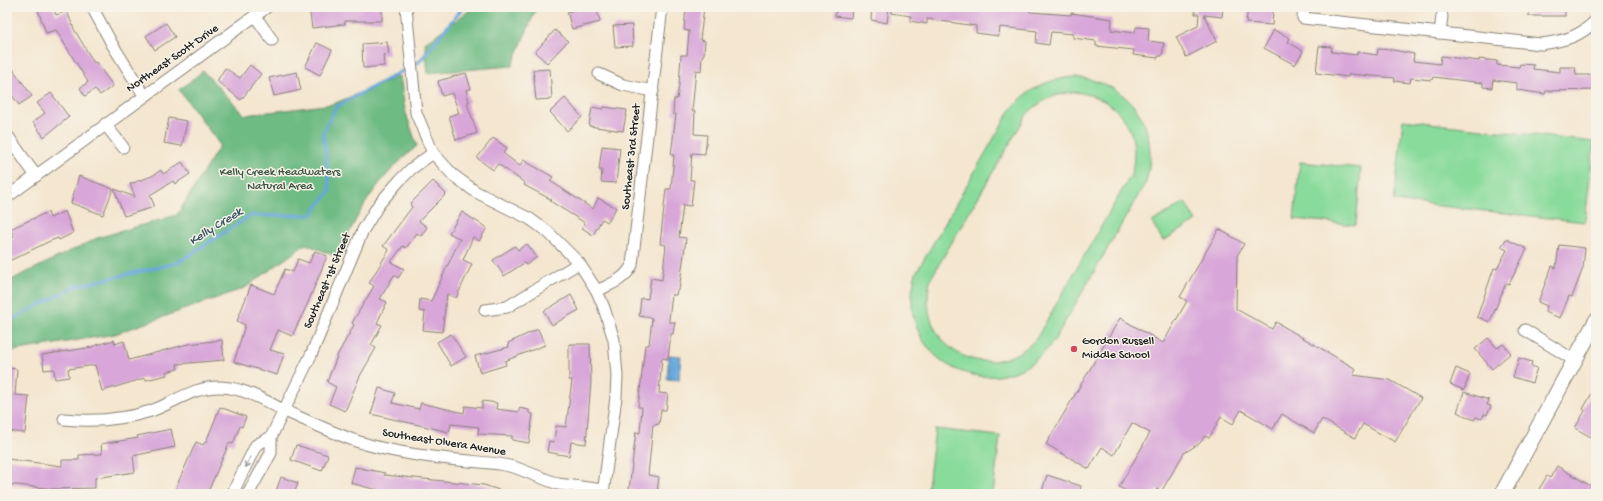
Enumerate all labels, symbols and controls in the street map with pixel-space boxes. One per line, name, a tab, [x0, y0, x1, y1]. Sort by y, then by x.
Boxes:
street label: Northeast Scott Drive	[124, 21, 222, 96]
street label: Southeast 3rd Street	[619, 102, 645, 211]
park label: Kelly Creek Headwaters Natural Area	[220, 166, 341, 194]
water label: Kelly Creek	[187, 204, 246, 249]
street label: Southeast 1st Street	[301, 230, 355, 331]
place label: Gordon Russell Middle School	[1082, 335, 1154, 363]
marker: Gordon Russell Middle School	[1069, 344, 1079, 354]
street label: Southeast Olvera Avenue	[381, 426, 508, 460]
one-way arrow	[244, 456, 251, 468]

